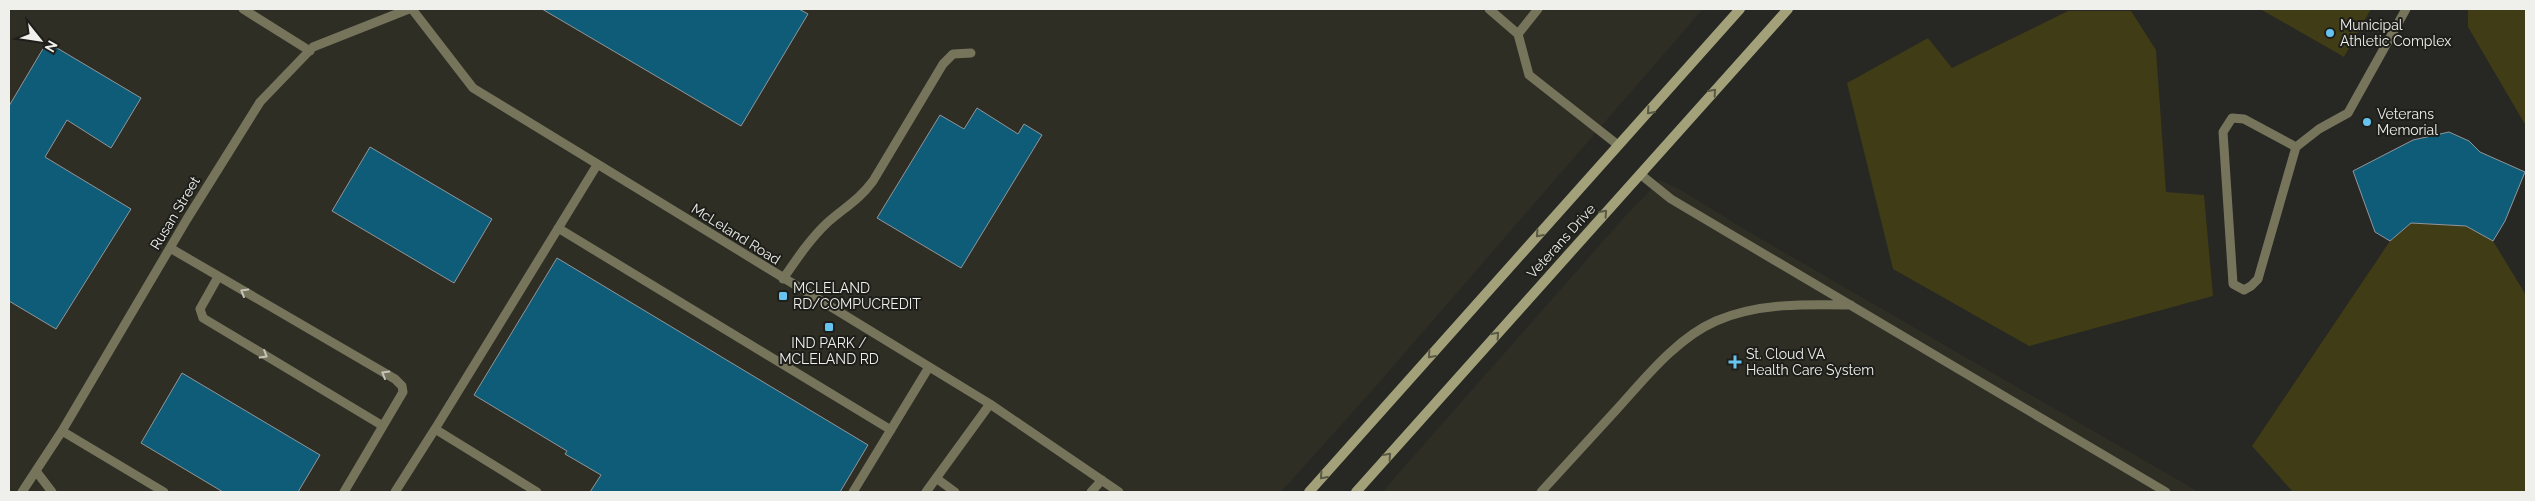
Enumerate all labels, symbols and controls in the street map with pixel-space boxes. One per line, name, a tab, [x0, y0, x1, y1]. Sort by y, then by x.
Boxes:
north arrow	[15, 15, 65, 65]
place label: Municipal Athletic Complex	[2340, 17, 2451, 49]
marker: Municipal Athletic Complex	[2324, 27, 2336, 39]
text: N	[42, 38, 61, 55]
one-way arrow	[1707, 88, 1716, 97]
one-way arrow	[1646, 105, 1655, 114]
place label: Veterans Memorial	[2377, 106, 2438, 138]
marker: Veterans Memorial	[2361, 116, 2373, 128]
street label: Rusan Street	[147, 173, 203, 252]
street label: McLeland Road	[689, 200, 783, 268]
street label: Veterans Drive	[1524, 201, 1598, 281]
one-way arrow	[1599, 210, 1608, 219]
one-way arrow	[1536, 228, 1545, 237]
place label: MCLELAND RD/COMPUCREDIT	[793, 280, 921, 312]
one-way arrow	[241, 288, 250, 298]
marker: MCLELAND RD/COMPUCREDIT	[777, 290, 789, 302]
marker: IND PARK / MCLELAND RD	[823, 321, 835, 333]
one-way arrow	[1490, 331, 1499, 340]
place label: IND PARK / MCLELAND RD	[779, 335, 879, 367]
place label: St. Cloud VA Health Care System	[1746, 346, 1874, 378]
one-way arrow	[259, 349, 268, 359]
one-way arrow	[1428, 350, 1437, 359]
marker: St. Cloud VA Health Care System	[1728, 355, 1742, 369]
one-way arrow	[381, 370, 390, 380]
one-way arrow	[1382, 452, 1391, 461]
one-way arrow	[1320, 471, 1329, 480]

